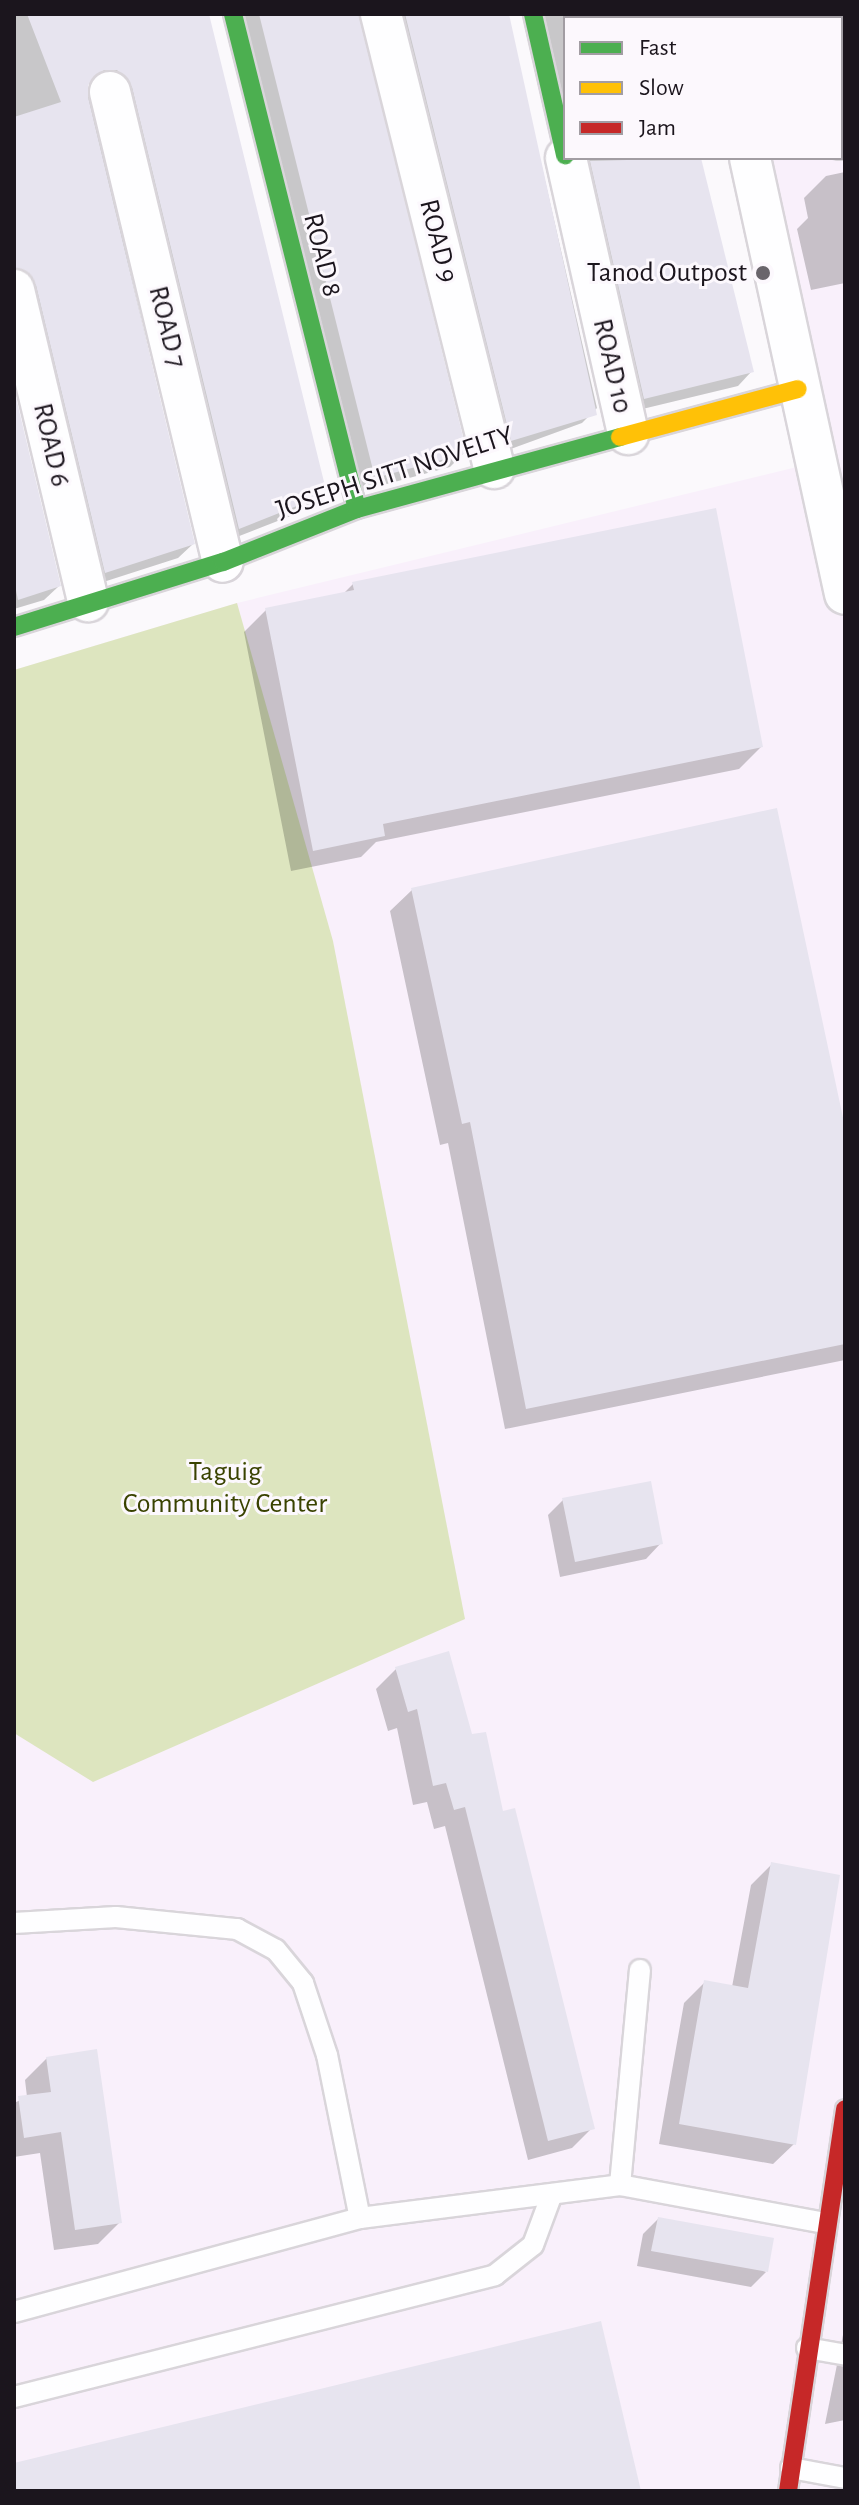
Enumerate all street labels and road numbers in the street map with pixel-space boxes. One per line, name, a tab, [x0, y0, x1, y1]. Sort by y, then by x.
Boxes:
street label: ROAD 9	[411, 196, 465, 286]
street label: ROAD 8	[295, 210, 349, 300]
street label: ROAD 7	[141, 283, 193, 371]
street label: ROAD 10	[585, 315, 639, 417]
street label: ROAD 6	[25, 400, 77, 490]
street label: JOSEPH SITT NOVELTY	[272, 419, 518, 527]

